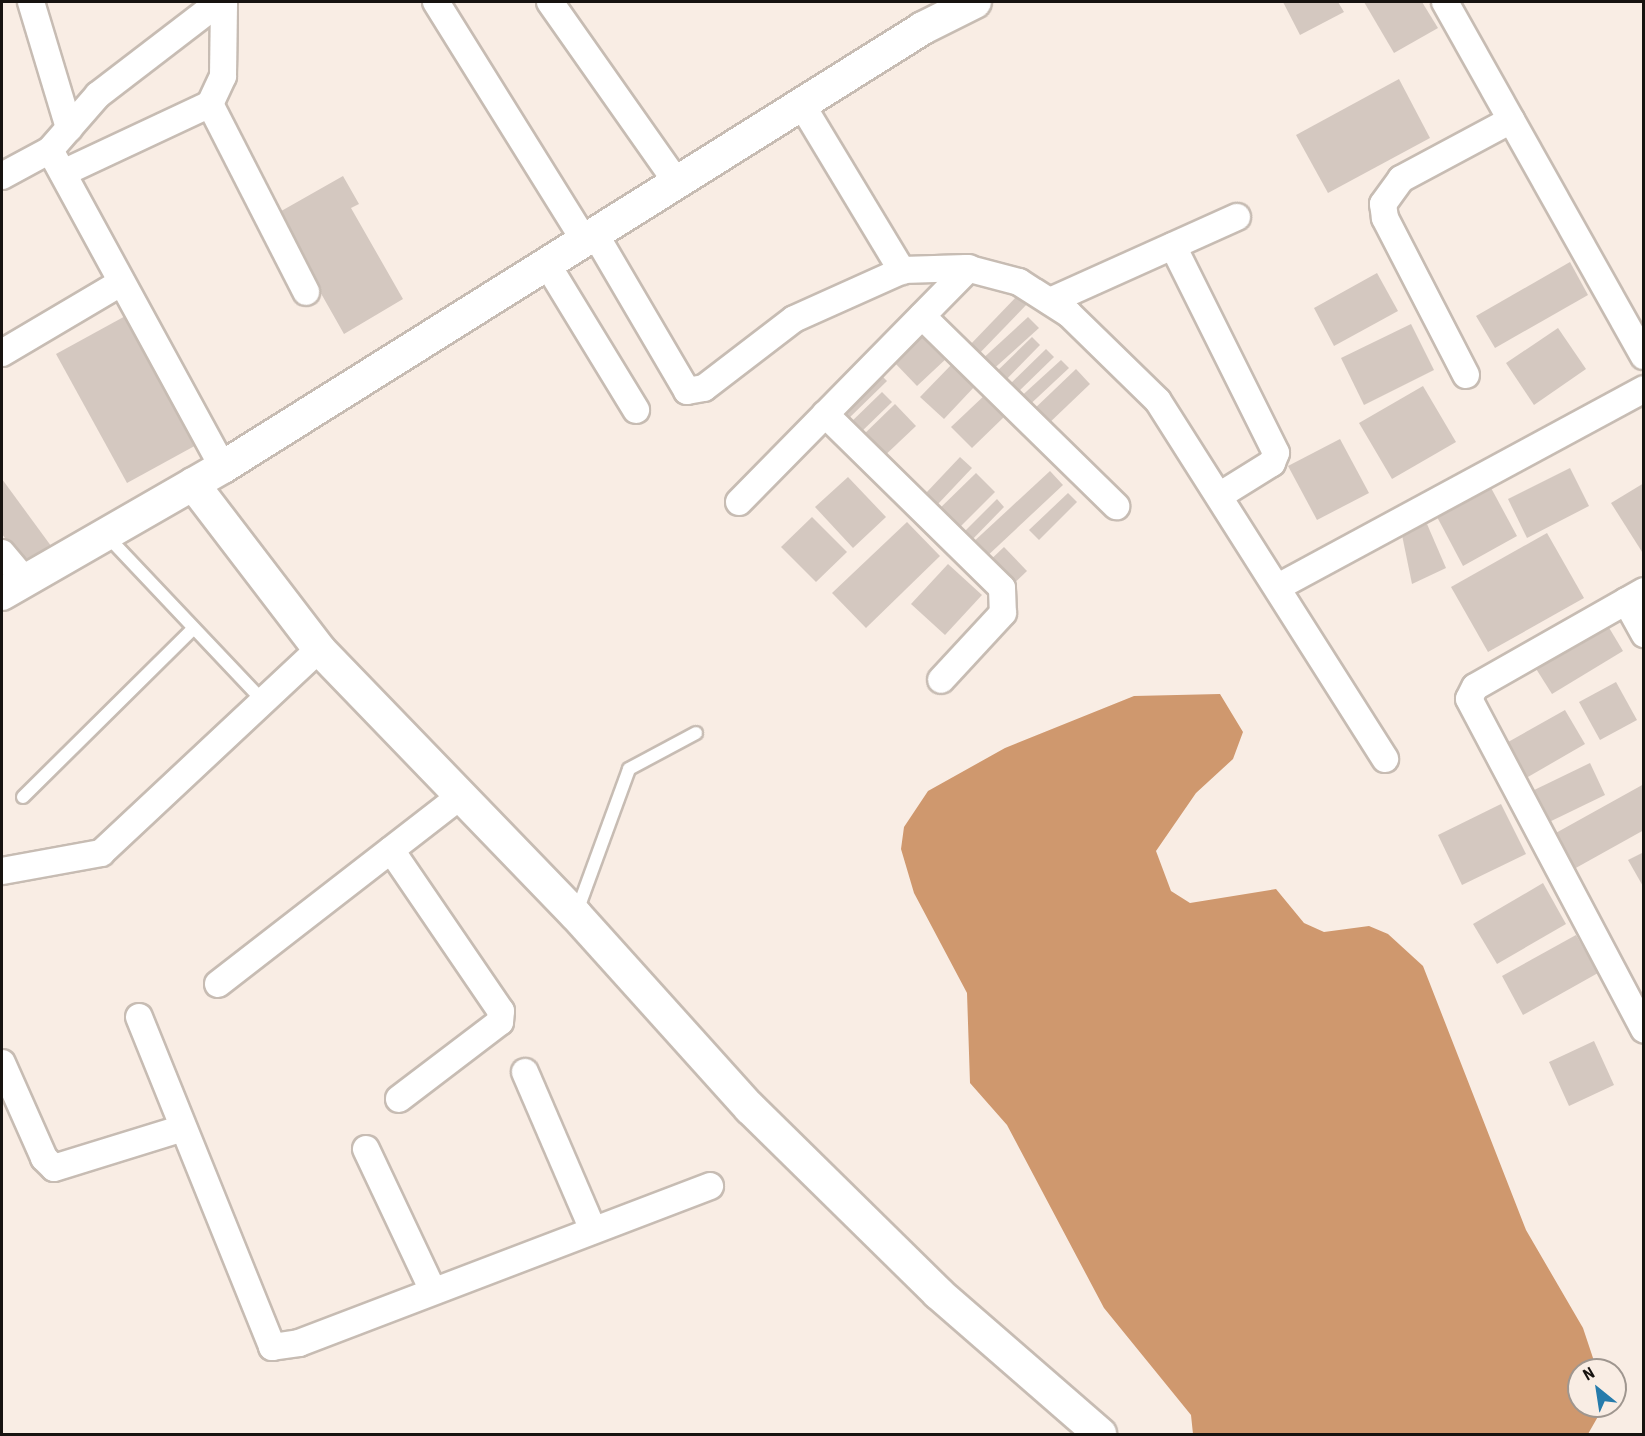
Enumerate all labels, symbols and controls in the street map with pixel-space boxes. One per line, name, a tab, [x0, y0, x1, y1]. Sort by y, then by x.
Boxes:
north arrow	[1567, 1358, 1627, 1418]
text: N	[1580, 1363, 1598, 1384]

